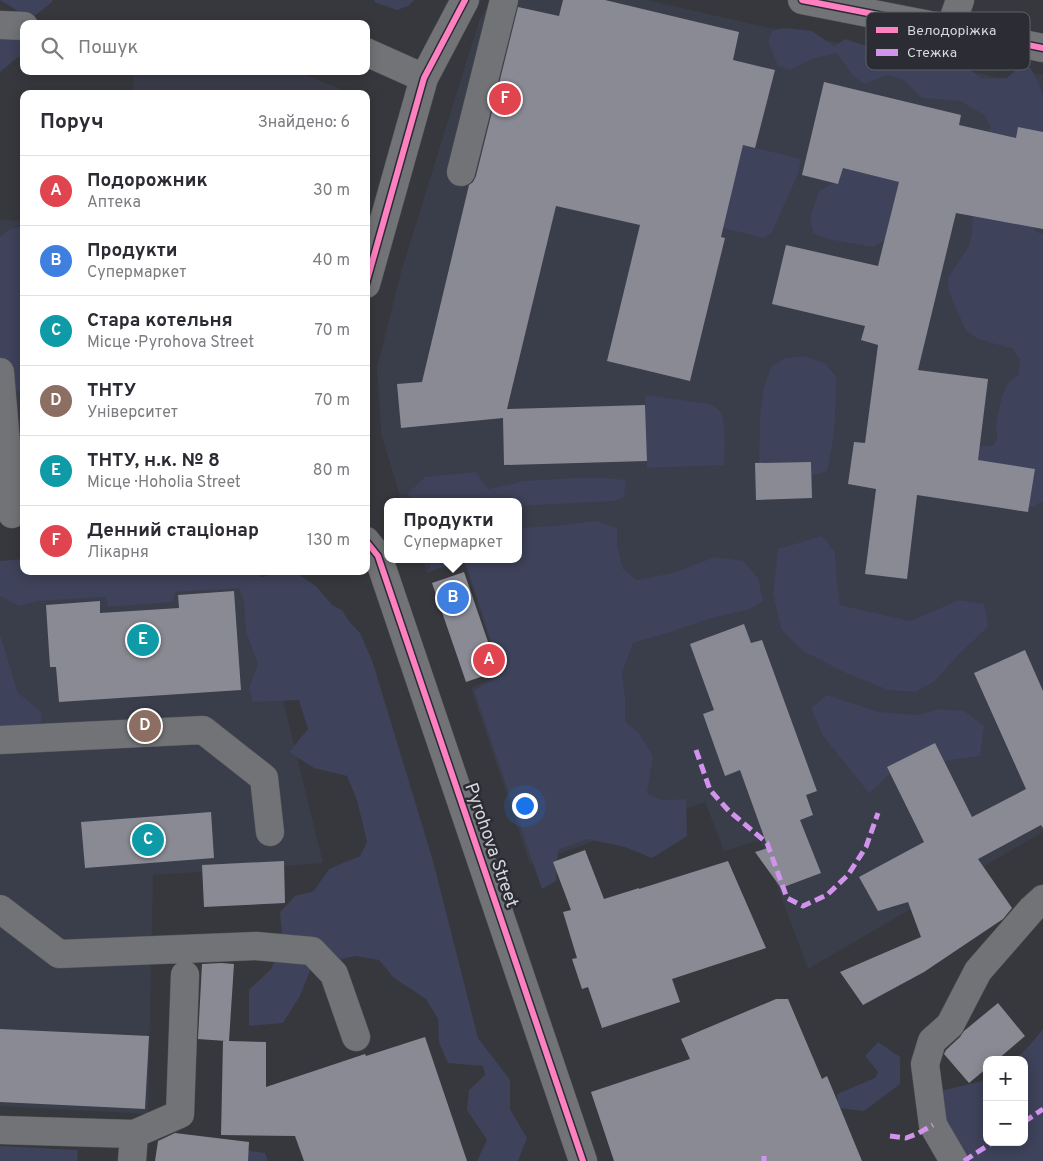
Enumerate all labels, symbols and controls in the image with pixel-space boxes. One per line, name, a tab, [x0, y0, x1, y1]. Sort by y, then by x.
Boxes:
legend	[866, 12, 1030, 70]
search box	[20, 20, 370, 75]
text: Велодоріжка	[907, 23, 996, 40]
icon: search	[38, 34, 66, 62]
text: Пошук	[78, 36, 138, 60]
text: Стежка	[907, 45, 957, 62]
pin: F	[489, 80, 521, 118]
text: Поруч	[40, 109, 104, 136]
text: Знайдено: 6	[258, 113, 350, 133]
text: Подорожник	[87, 169, 208, 193]
text: A	[50, 181, 62, 201]
text: 30 m	[313, 181, 350, 201]
text: Аптека	[87, 193, 141, 213]
text: Продукти	[87, 239, 178, 263]
text: B	[50, 251, 62, 271]
text: 40 m	[312, 251, 350, 271]
text: Супермаркет	[87, 263, 187, 283]
text: Стара котельня	[87, 309, 233, 333]
text: C	[51, 321, 61, 341]
text: 70 m	[315, 321, 350, 341]
text: Місце · Pyrohova Street	[87, 333, 254, 353]
text: ТНТУ	[87, 379, 136, 403]
text: D	[50, 391, 62, 411]
text: 70 m	[315, 391, 350, 411]
text: Університет	[87, 403, 178, 423]
text: ТНТУ, н.к. № 8	[87, 449, 220, 473]
text: E	[51, 461, 61, 481]
text: 80 m	[313, 461, 350, 481]
text: Місце · Hoholia Street	[87, 473, 241, 493]
popup	[384, 498, 522, 563]
text: Продукти	[403, 509, 494, 533]
text: Денний стаціонар	[87, 519, 259, 543]
text: F	[51, 531, 61, 551]
text: 130 m	[307, 531, 350, 551]
text: Супермаркет	[403, 533, 503, 553]
text: Лікарня	[87, 543, 149, 563]
pin: B	[437, 579, 469, 617]
pin: E	[127, 621, 159, 659]
pin: A	[473, 641, 505, 679]
pin: D	[129, 707, 161, 745]
street label: Pyrohova Street	[458, 780, 523, 911]
your location	[512, 793, 538, 819]
pin: C	[132, 821, 164, 859]
map controls	[983, 1056, 1028, 1146]
button: +	[983, 1056, 1028, 1101]
button: −	[983, 1101, 1028, 1146]

